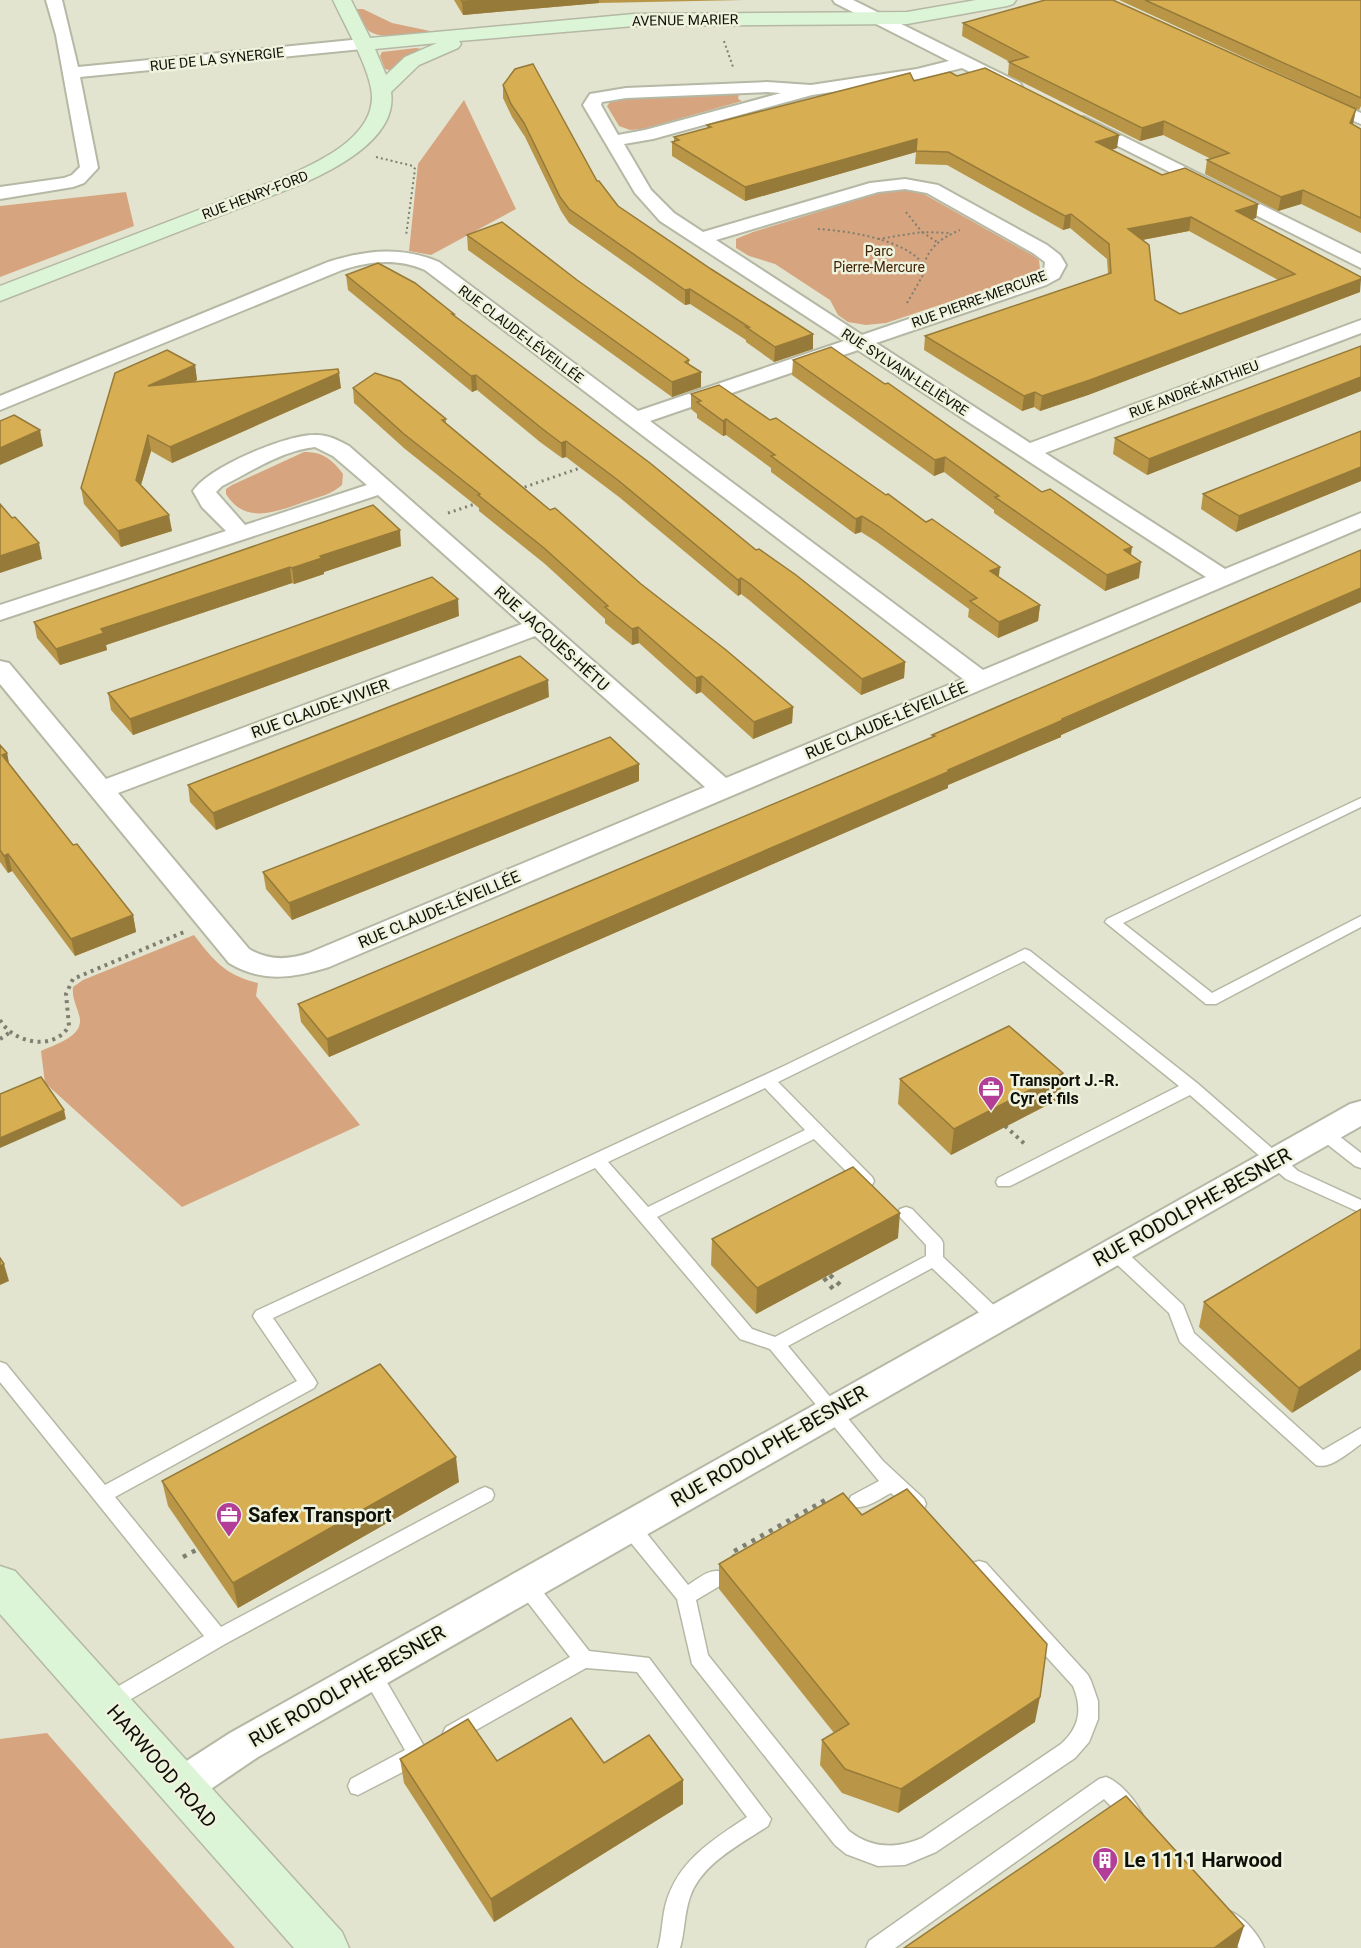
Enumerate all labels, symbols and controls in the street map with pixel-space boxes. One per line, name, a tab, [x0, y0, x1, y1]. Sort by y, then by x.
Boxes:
street label: AVENUE MARIER	[632, 11, 739, 29]
street label: RUE DE LA SYNERGIE	[149, 44, 285, 74]
street label: RUE HENRY-FORD	[200, 167, 310, 223]
park label: Parc Pierre-Mercure	[833, 243, 925, 275]
street label: RUE PIERRE-MERCURE	[909, 267, 1049, 331]
street label: RUE CLAUDE-LÉVEILLÉE	[455, 281, 587, 386]
street label: RUE SYLVAIN-LELIÈVRE	[839, 324, 972, 419]
street label: RUE ANDRÉ-MATHIEU	[1127, 356, 1261, 421]
street label: RUE JACQUES-HÉTU	[490, 582, 613, 695]
street label: RUE CLAUDE-VIVIER	[249, 675, 392, 742]
street label: RUE CLAUDE-LÉVEILLÉE	[802, 678, 970, 763]
street label: RUE CLAUDE-LÉVEILLÉE	[355, 867, 523, 952]
place label: Transport J.-R. Cyr et fils	[1010, 1071, 1119, 1108]
office icon: Transport J.-R. Cyr et fils	[976, 1074, 1006, 1112]
street label: RUE RODOLPHE-BESNER	[1089, 1142, 1295, 1272]
street label: RUE RODOLPHE-BESNER	[667, 1380, 871, 1512]
office icon: Safex Transport	[214, 1500, 244, 1538]
place label: Safex Transport	[248, 1503, 392, 1527]
street label: RUE RODOLPHE-BESNER	[245, 1620, 449, 1752]
street label: HARWOOD ROAD	[102, 1700, 222, 1832]
building icon: Le 1111 Harwood	[1090, 1845, 1120, 1883]
place label: Le 1111 Harwood	[1124, 1848, 1282, 1872]

